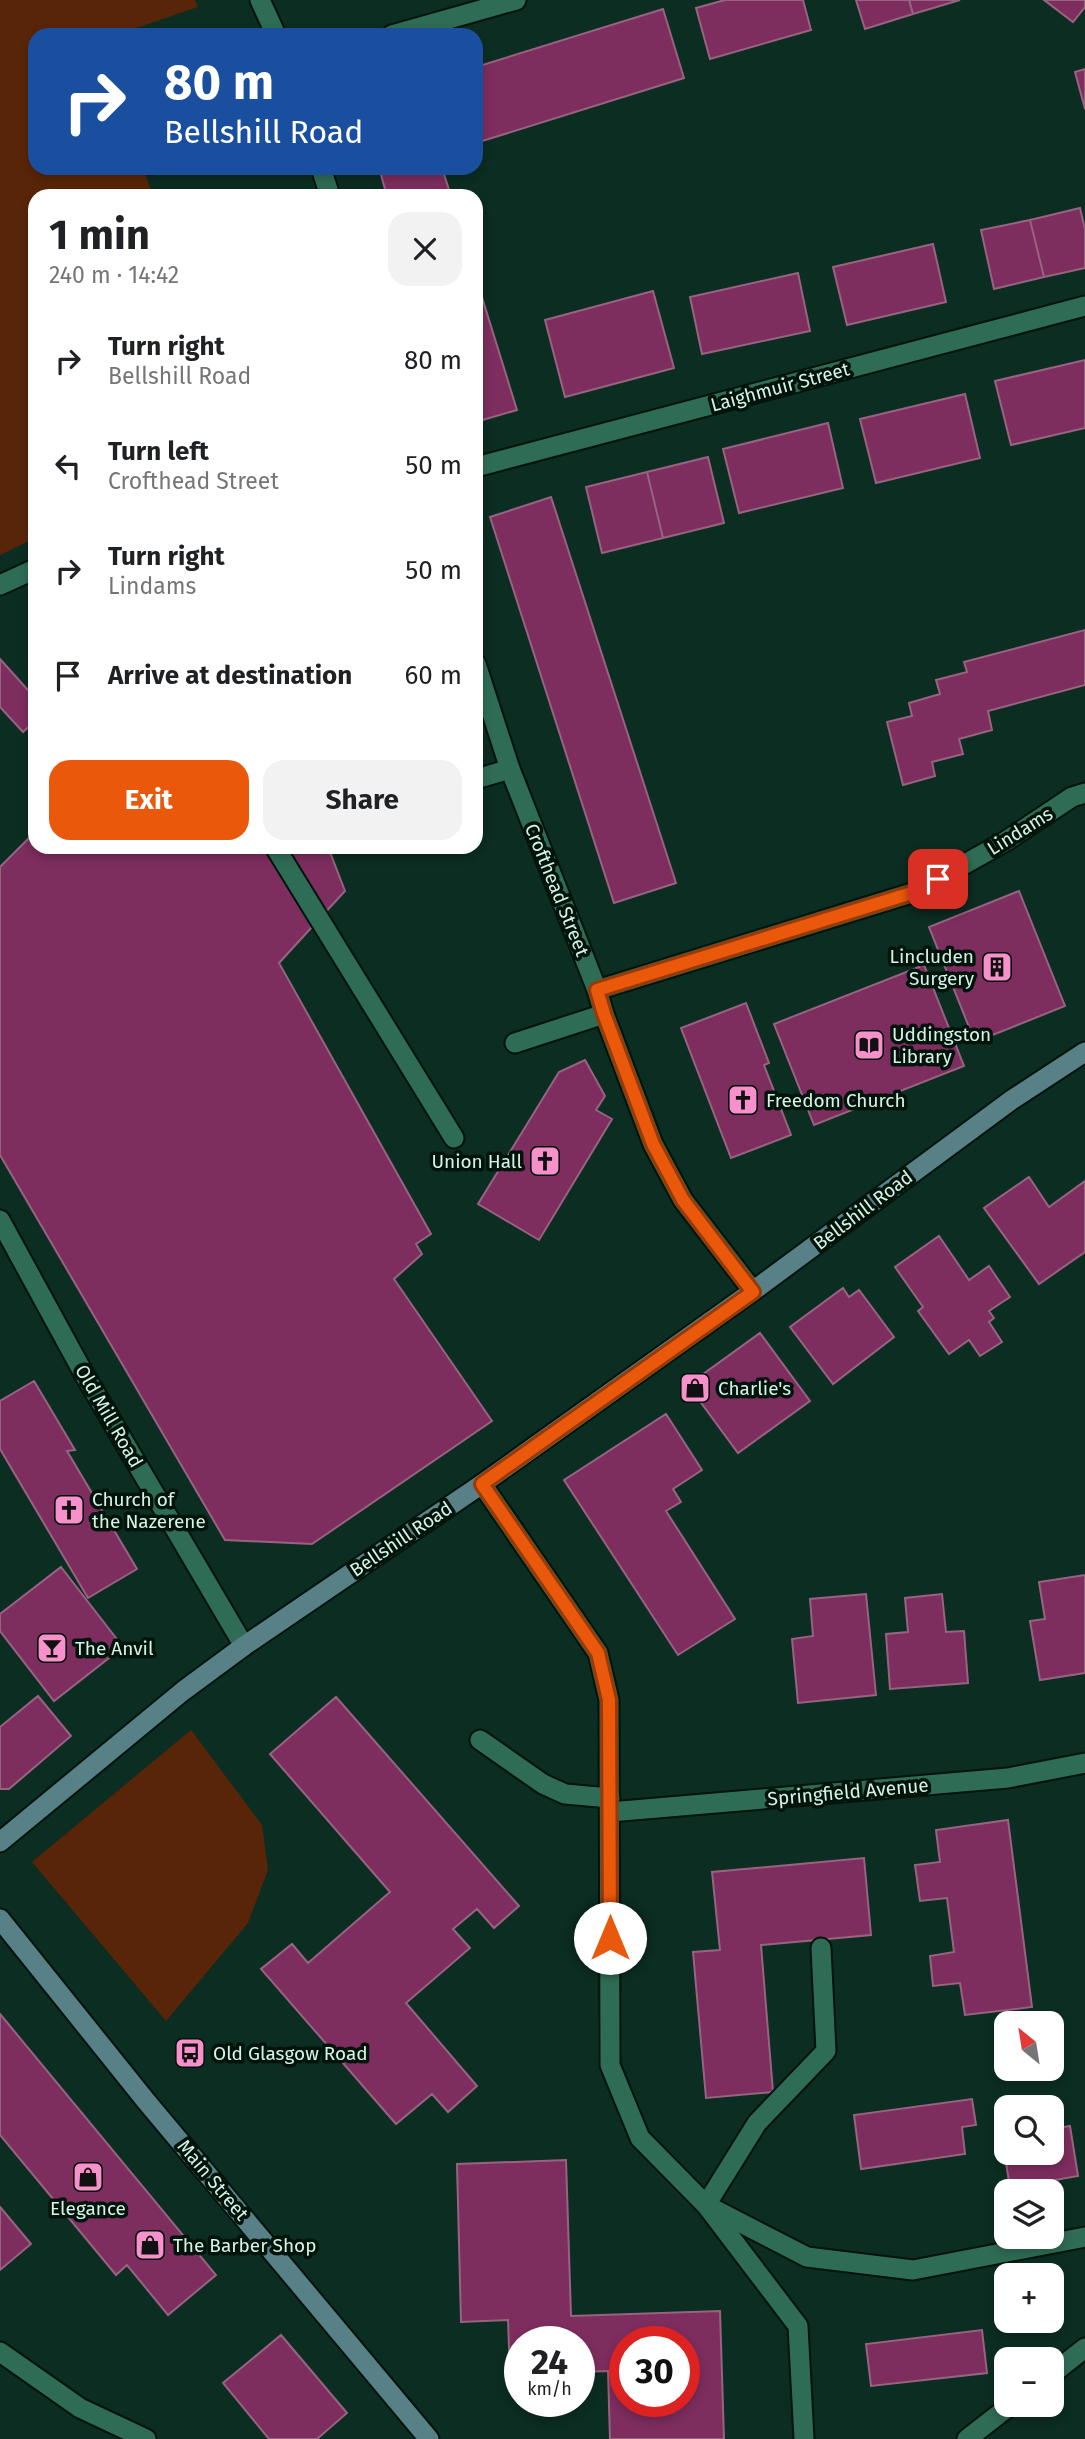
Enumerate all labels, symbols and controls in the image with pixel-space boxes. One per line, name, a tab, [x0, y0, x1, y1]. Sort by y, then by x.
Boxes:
text: 80 m	[164, 53, 274, 112]
icon: right	[49, 56, 140, 147]
text: Bellshill Road	[164, 113, 363, 151]
text: 1 min	[49, 210, 150, 260]
button: close	[388, 212, 462, 286]
text: 240 m · 14:42	[49, 261, 179, 289]
text: Turn right	[108, 331, 225, 362]
icon: right	[49, 342, 87, 380]
text: 80 m	[404, 345, 462, 376]
street label: Laighmuir Street	[708, 357, 852, 417]
text: Bellshill Road	[108, 362, 251, 390]
text: Turn left	[108, 436, 209, 467]
icon: left	[49, 447, 87, 485]
text: 50 m	[405, 450, 462, 481]
text: Crofthead Street	[108, 467, 279, 495]
text: Turn right	[108, 541, 225, 572]
icon: right	[49, 552, 87, 590]
text: 50 m	[405, 555, 462, 586]
text: Lindams	[108, 572, 196, 600]
icon: arrive	[49, 657, 87, 695]
text: Arrive at destination	[108, 660, 352, 691]
text: 60 m	[404, 660, 462, 691]
button: Exit	[49, 760, 249, 840]
button: Share	[263, 760, 462, 840]
street label: Lindams	[983, 802, 1057, 860]
street label: Crofthead Street	[520, 820, 594, 960]
pin	[908, 849, 968, 909]
icon: arrive	[919, 860, 957, 898]
place label: Lincluden Surgery	[889, 945, 975, 990]
building icon: Lincluden Surgery	[980, 950, 1014, 984]
place label: Uddingston Library	[892, 1023, 991, 1068]
library icon: Uddingston Library	[852, 1028, 886, 1062]
church icon: Freedom Church	[726, 1083, 760, 1117]
place label: Freedom Church	[766, 1089, 906, 1112]
church icon: Union Hall	[528, 1144, 562, 1178]
place label: Union Hall	[431, 1150, 522, 1173]
street label: Bellshill Road	[809, 1165, 917, 1255]
street label: Old Mill Road	[70, 1360, 148, 1472]
shop icon: Charlie's	[678, 1371, 712, 1405]
place label: Charlie's	[718, 1377, 791, 1400]
place label: Church of the Nazerene	[92, 1488, 206, 1533]
church icon: Church of the Nazerene	[52, 1493, 86, 1527]
street label: Bellshill Road	[345, 1496, 457, 1582]
bar icon: The Anvil	[35, 1631, 69, 1665]
place label: The Anvil	[75, 1637, 154, 1660]
street label: Springfield Avenue	[767, 1774, 929, 1810]
position arrow	[573, 1901, 647, 1975]
north arrow	[994, 2011, 1064, 2081]
map controls	[994, 2011, 1064, 2417]
bus stop icon: Old Glasgow Road	[173, 2036, 207, 2070]
place label: Old Glasgow Road	[213, 2042, 368, 2065]
button: search	[994, 2095, 1064, 2165]
street label: Main Street	[173, 2135, 253, 2225]
shop icon: Elegance	[71, 2160, 105, 2194]
button: layers	[994, 2179, 1064, 2249]
place label: Elegance	[50, 2197, 126, 2220]
shop icon: The Barber Shop	[133, 2228, 167, 2262]
place label: The Barber Shop	[173, 2234, 316, 2257]
button: +	[994, 2263, 1064, 2333]
speed limit sign: 30	[609, 2326, 700, 2417]
text: 24	[531, 2341, 568, 2383]
button: −	[994, 2347, 1064, 2417]
text: km/h	[527, 2378, 572, 2400]

